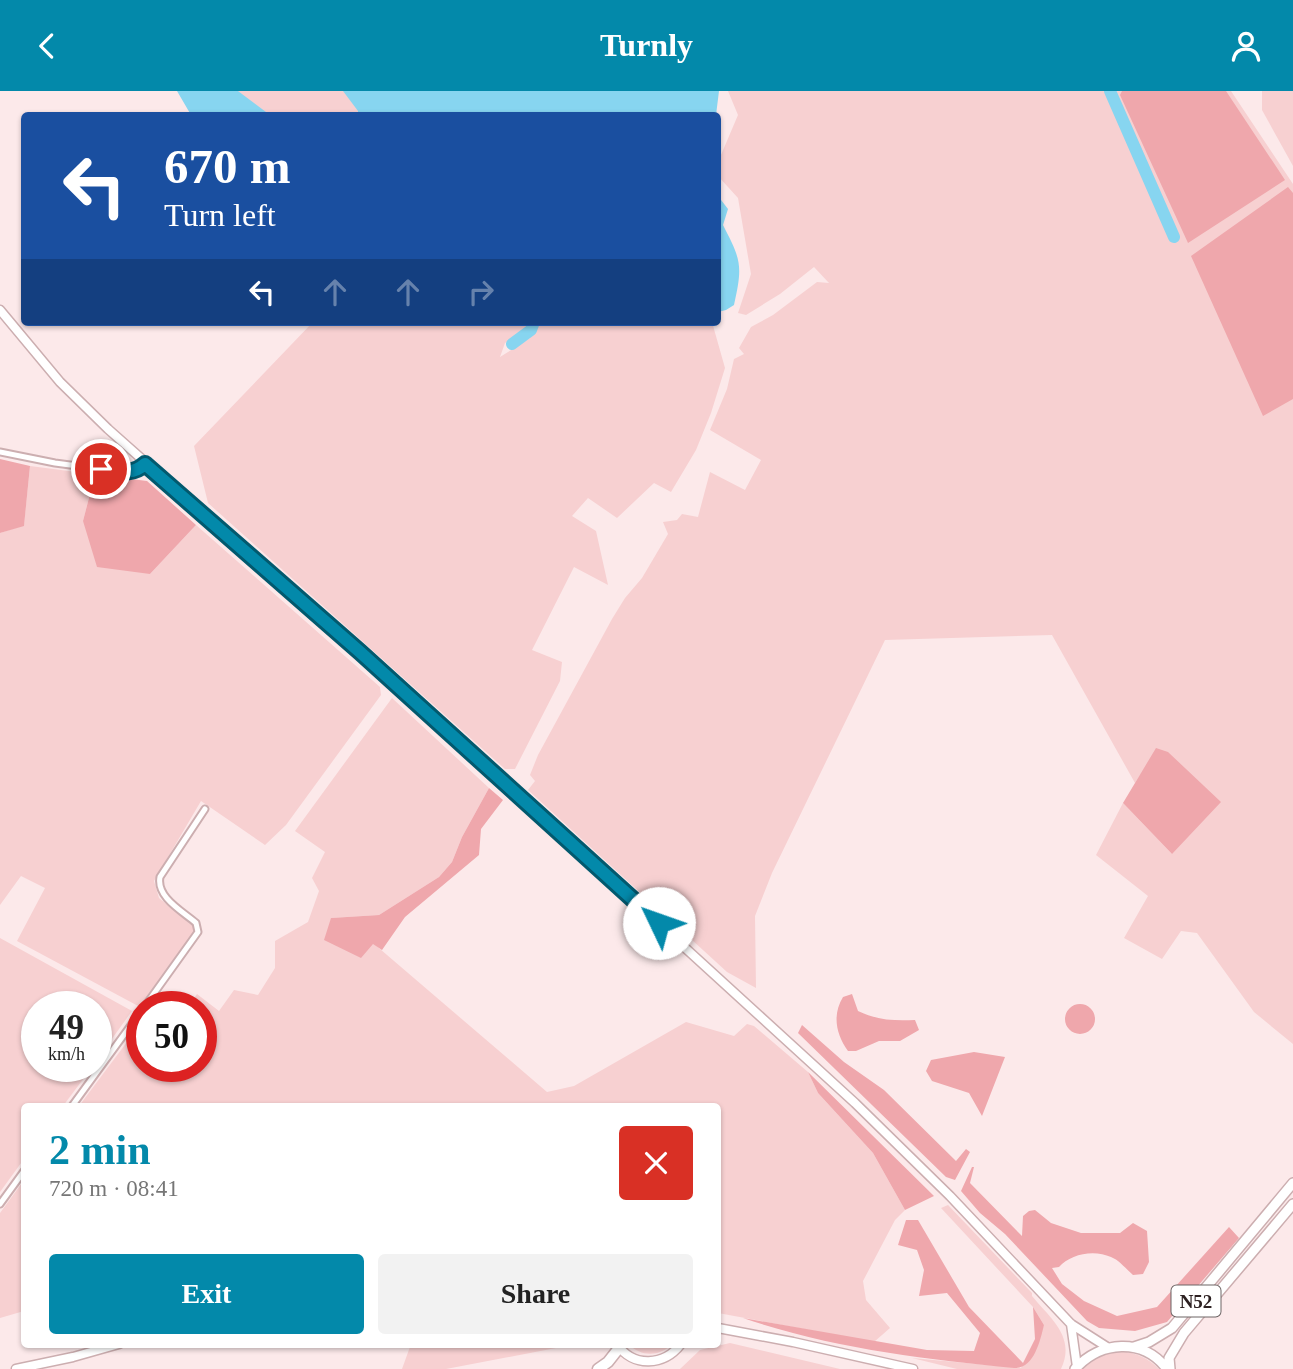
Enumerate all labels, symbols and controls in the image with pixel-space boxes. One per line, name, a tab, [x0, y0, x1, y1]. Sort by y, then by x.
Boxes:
icon: back	[28, 27, 66, 65]
text: Turnly	[600, 27, 693, 63]
icon: person	[1227, 27, 1265, 65]
text: 670 m	[164, 139, 291, 194]
icon: left	[49, 140, 140, 231]
text: Turn left	[164, 197, 276, 233]
icon: left	[243, 273, 281, 311]
icon: ahead	[316, 273, 354, 311]
icon: ahead	[389, 273, 427, 311]
icon: right	[462, 273, 500, 311]
pin	[71, 439, 131, 499]
icon: arrive	[82, 450, 120, 488]
position arrow	[622, 886, 696, 960]
speed limit sign: 50	[126, 991, 217, 1082]
text: 49	[49, 1008, 84, 1047]
text: km/h	[48, 1044, 85, 1064]
button: close	[619, 1126, 693, 1200]
text: 2 min	[49, 1127, 151, 1173]
text: 720 m · 08:41	[49, 1176, 179, 1201]
button: Exit	[49, 1254, 364, 1334]
button: Share	[378, 1254, 693, 1334]
road number: N52	[1172, 1285, 1220, 1317]

